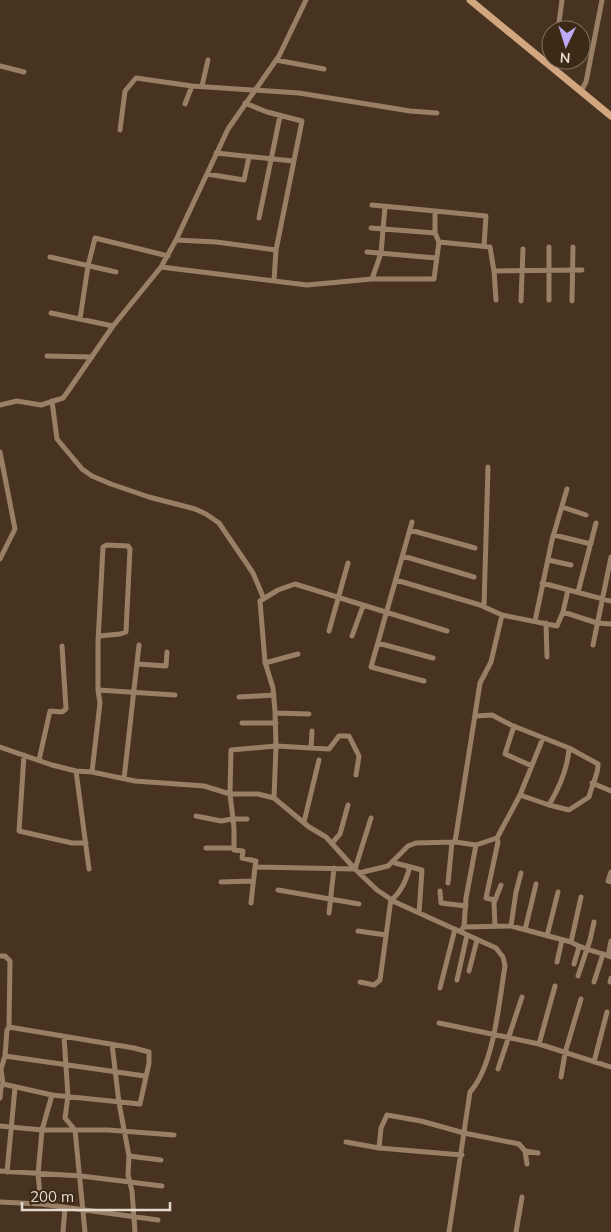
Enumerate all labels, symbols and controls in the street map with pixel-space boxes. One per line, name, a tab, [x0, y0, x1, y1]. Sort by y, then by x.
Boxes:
north arrow	[541, 20, 591, 70]
text: N	[559, 49, 571, 67]
scale bar	[22, 1180, 170, 1212]
text: 200 m	[30, 1187, 74, 1206]

